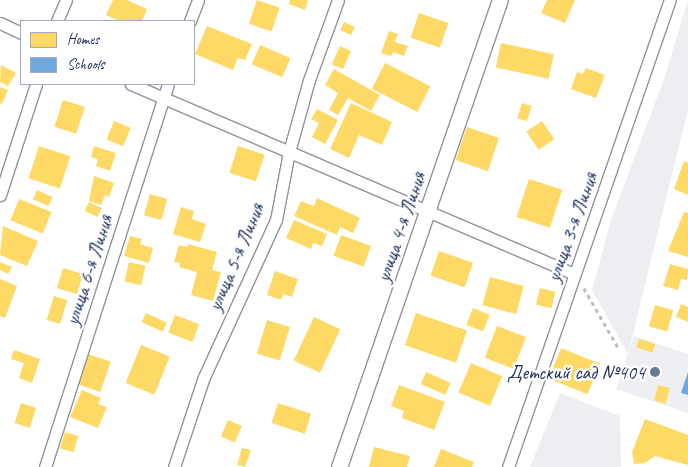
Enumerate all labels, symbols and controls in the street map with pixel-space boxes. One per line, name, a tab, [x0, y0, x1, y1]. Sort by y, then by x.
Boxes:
legend	[20, 20, 195, 85]
text: Homes	[67, 30, 99, 49]
text: Schools	[67, 55, 104, 74]
street label: улица 4-я Линия	[371, 169, 431, 285]
street label: улица 3-я Линия	[541, 169, 603, 285]
street label: улица 5-я Линия	[203, 200, 269, 314]
street label: улица 6-я Линия	[60, 212, 118, 328]
place label: Детский сад №404	[507, 360, 645, 384]
marker: Детский сад №404	[649, 366, 661, 378]

